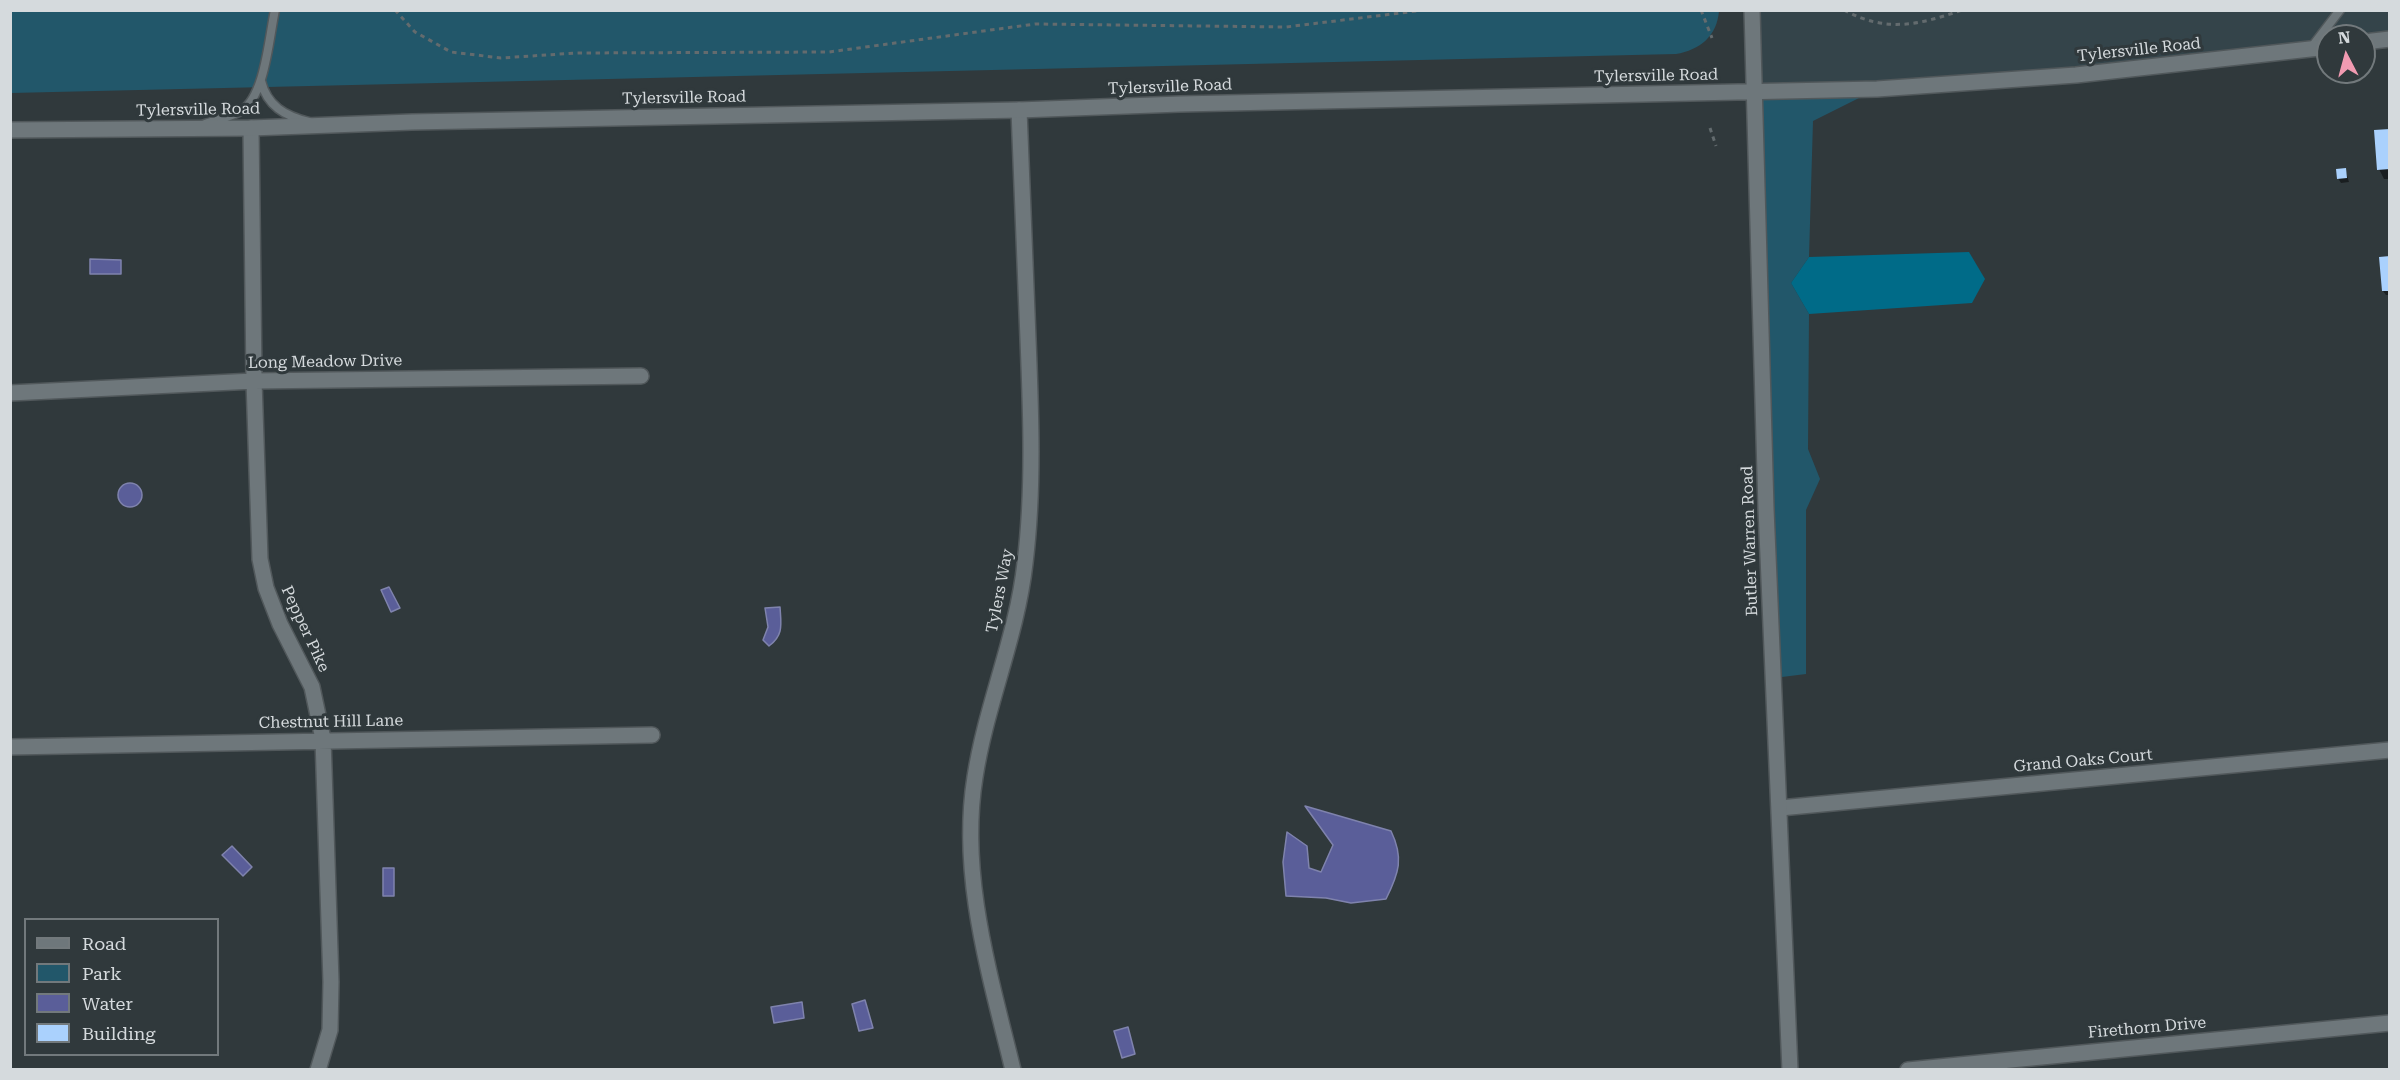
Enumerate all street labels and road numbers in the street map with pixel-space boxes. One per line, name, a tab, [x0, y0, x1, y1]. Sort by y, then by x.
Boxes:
street label: Tylersville Road	[2076, 34, 2202, 66]
street label: Tylersville Road	[1594, 65, 1718, 87]
street label: Tylersville Road	[1108, 75, 1232, 99]
street label: Tylersville Road	[622, 87, 746, 109]
street label: Tylersville Road	[136, 99, 260, 121]
street label: Long Meadow Drive	[248, 351, 402, 373]
street label: Butler Warren Road	[1738, 465, 1762, 617]
street label: Tylers Way	[982, 547, 1018, 635]
street label: Pepper Pike	[277, 583, 333, 675]
street label: Chestnut Hill Lane	[259, 711, 403, 733]
street label: Grand Oaks Court	[2013, 745, 2153, 777]
street label: Firethorn Drive	[2087, 1013, 2207, 1043]

